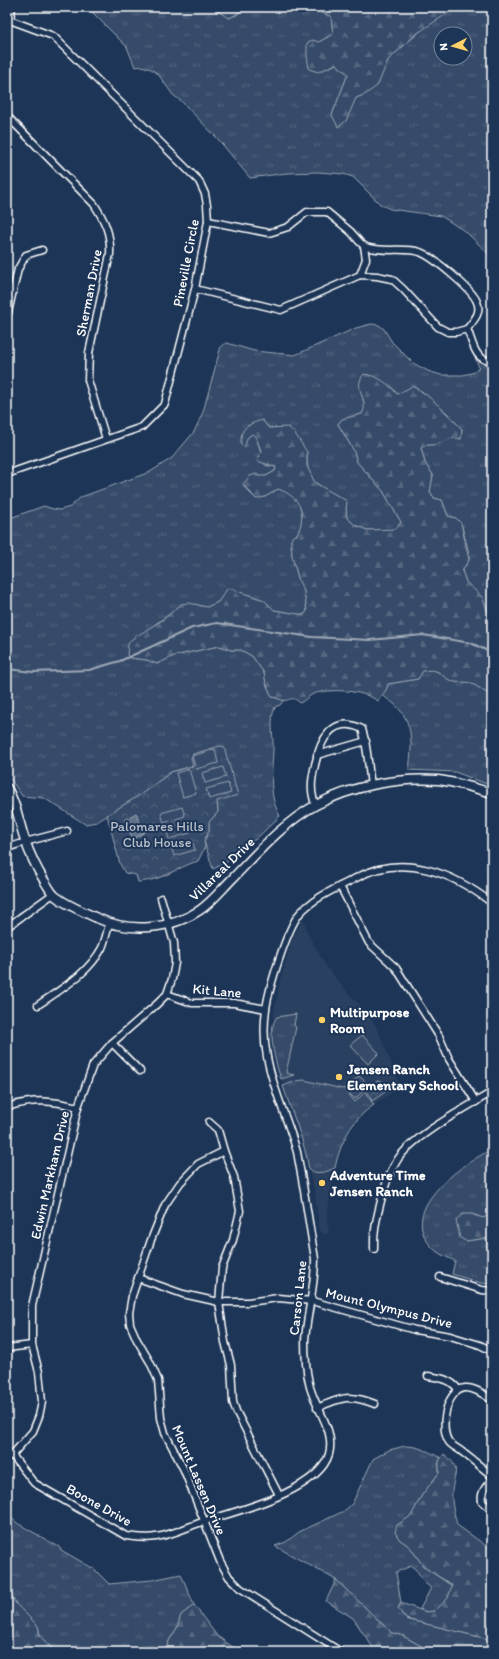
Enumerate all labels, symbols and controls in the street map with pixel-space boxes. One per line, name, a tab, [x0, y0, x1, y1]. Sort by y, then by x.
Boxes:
north arrow	[433, 26, 473, 66]
text: N	[437, 43, 450, 51]
street label: Pineville Circle	[169, 217, 203, 308]
street label: Sherman Drive	[72, 248, 106, 338]
park label: Palomares Hills Club House	[110, 818, 204, 851]
street label: Villareal Drive	[186, 833, 259, 905]
street label: Kit Lane	[192, 980, 242, 1002]
place label: Multipurpose Room	[330, 1004, 410, 1037]
marker: Multipurpose Room	[317, 1015, 327, 1025]
place label: Jensen Ranch Elementary School	[346, 1061, 460, 1094]
marker: Jensen Ranch Elementary School	[334, 1072, 344, 1082]
street label: Edwin Markham Drive	[27, 1109, 73, 1241]
place label: Adventure Time Jensen Ranch	[329, 1167, 426, 1200]
marker: Adventure Time Jensen Ranch	[317, 1178, 327, 1188]
street label: Carson Lane	[286, 1259, 310, 1336]
street label: Mount Olympus Drive	[324, 1284, 454, 1332]
street label: Mount Lassen Drive	[168, 1422, 230, 1538]
street label: Boone Drive	[63, 1480, 135, 1530]

